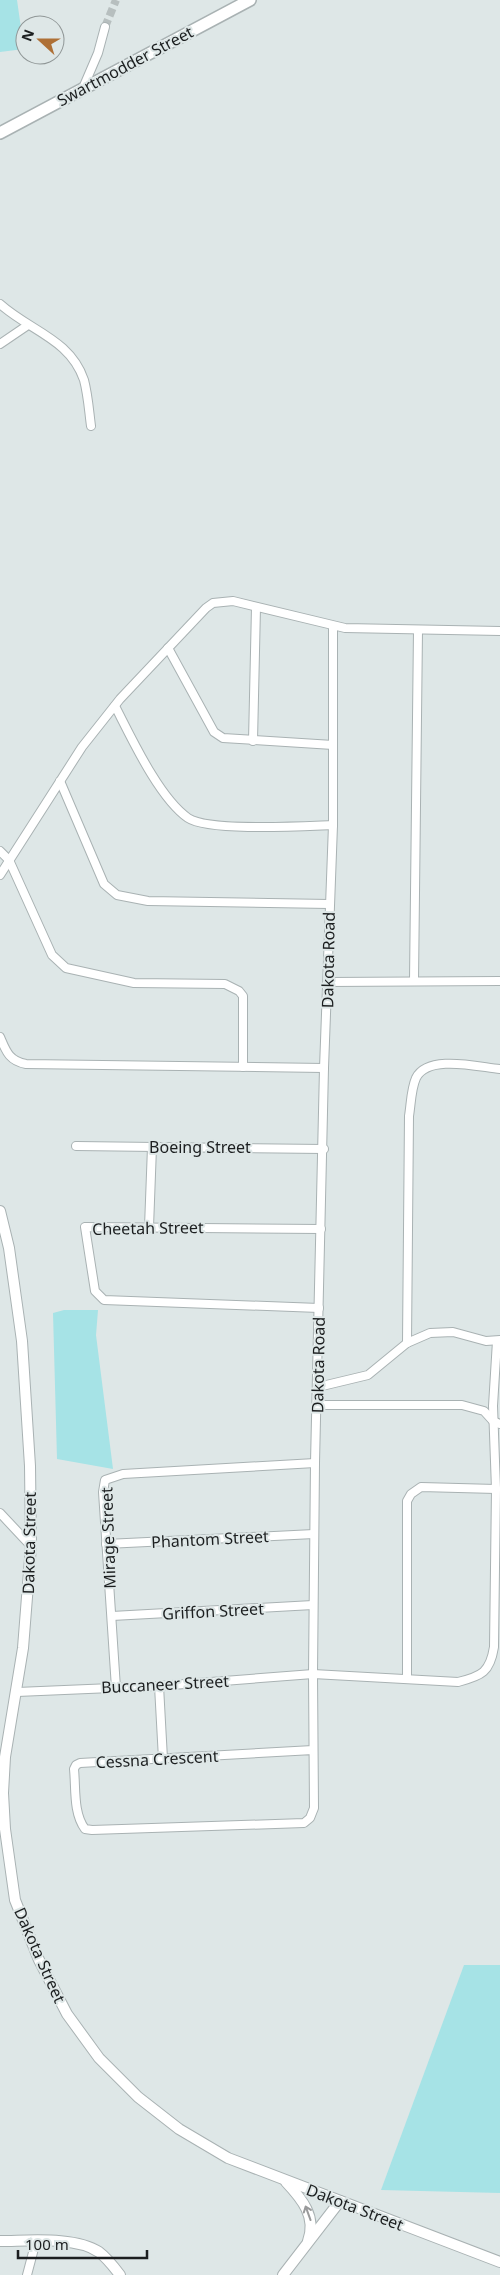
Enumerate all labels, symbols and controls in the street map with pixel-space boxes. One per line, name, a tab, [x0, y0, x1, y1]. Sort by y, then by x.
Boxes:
north arrow	[15, 15, 65, 65]
street label: Swartmodder Street	[53, 21, 197, 111]
text: N	[16, 26, 38, 44]
street label: Dakota Road	[316, 912, 340, 1008]
street label: Boeing Street	[149, 1136, 251, 1158]
street label: Cheetah Street	[92, 1216, 204, 1240]
street label: Dakota Road	[306, 1317, 330, 1413]
street label: Mirage Street	[95, 1487, 121, 1589]
street label: Dakota Street	[17, 1491, 41, 1594]
street label: Phantom Street	[151, 1525, 270, 1553]
street label: Griffon Street	[162, 1597, 265, 1625]
street label: Buccaneer Street	[101, 1670, 230, 1698]
street label: Cessna Crescent	[95, 1745, 219, 1773]
street label: Dakota Street	[9, 1904, 71, 2006]
street label: Dakota Street	[303, 2178, 407, 2236]
one-way arrow	[303, 2206, 312, 2221]
scale bar	[18, 2228, 146, 2260]
text: 100 m	[25, 2234, 69, 2254]

